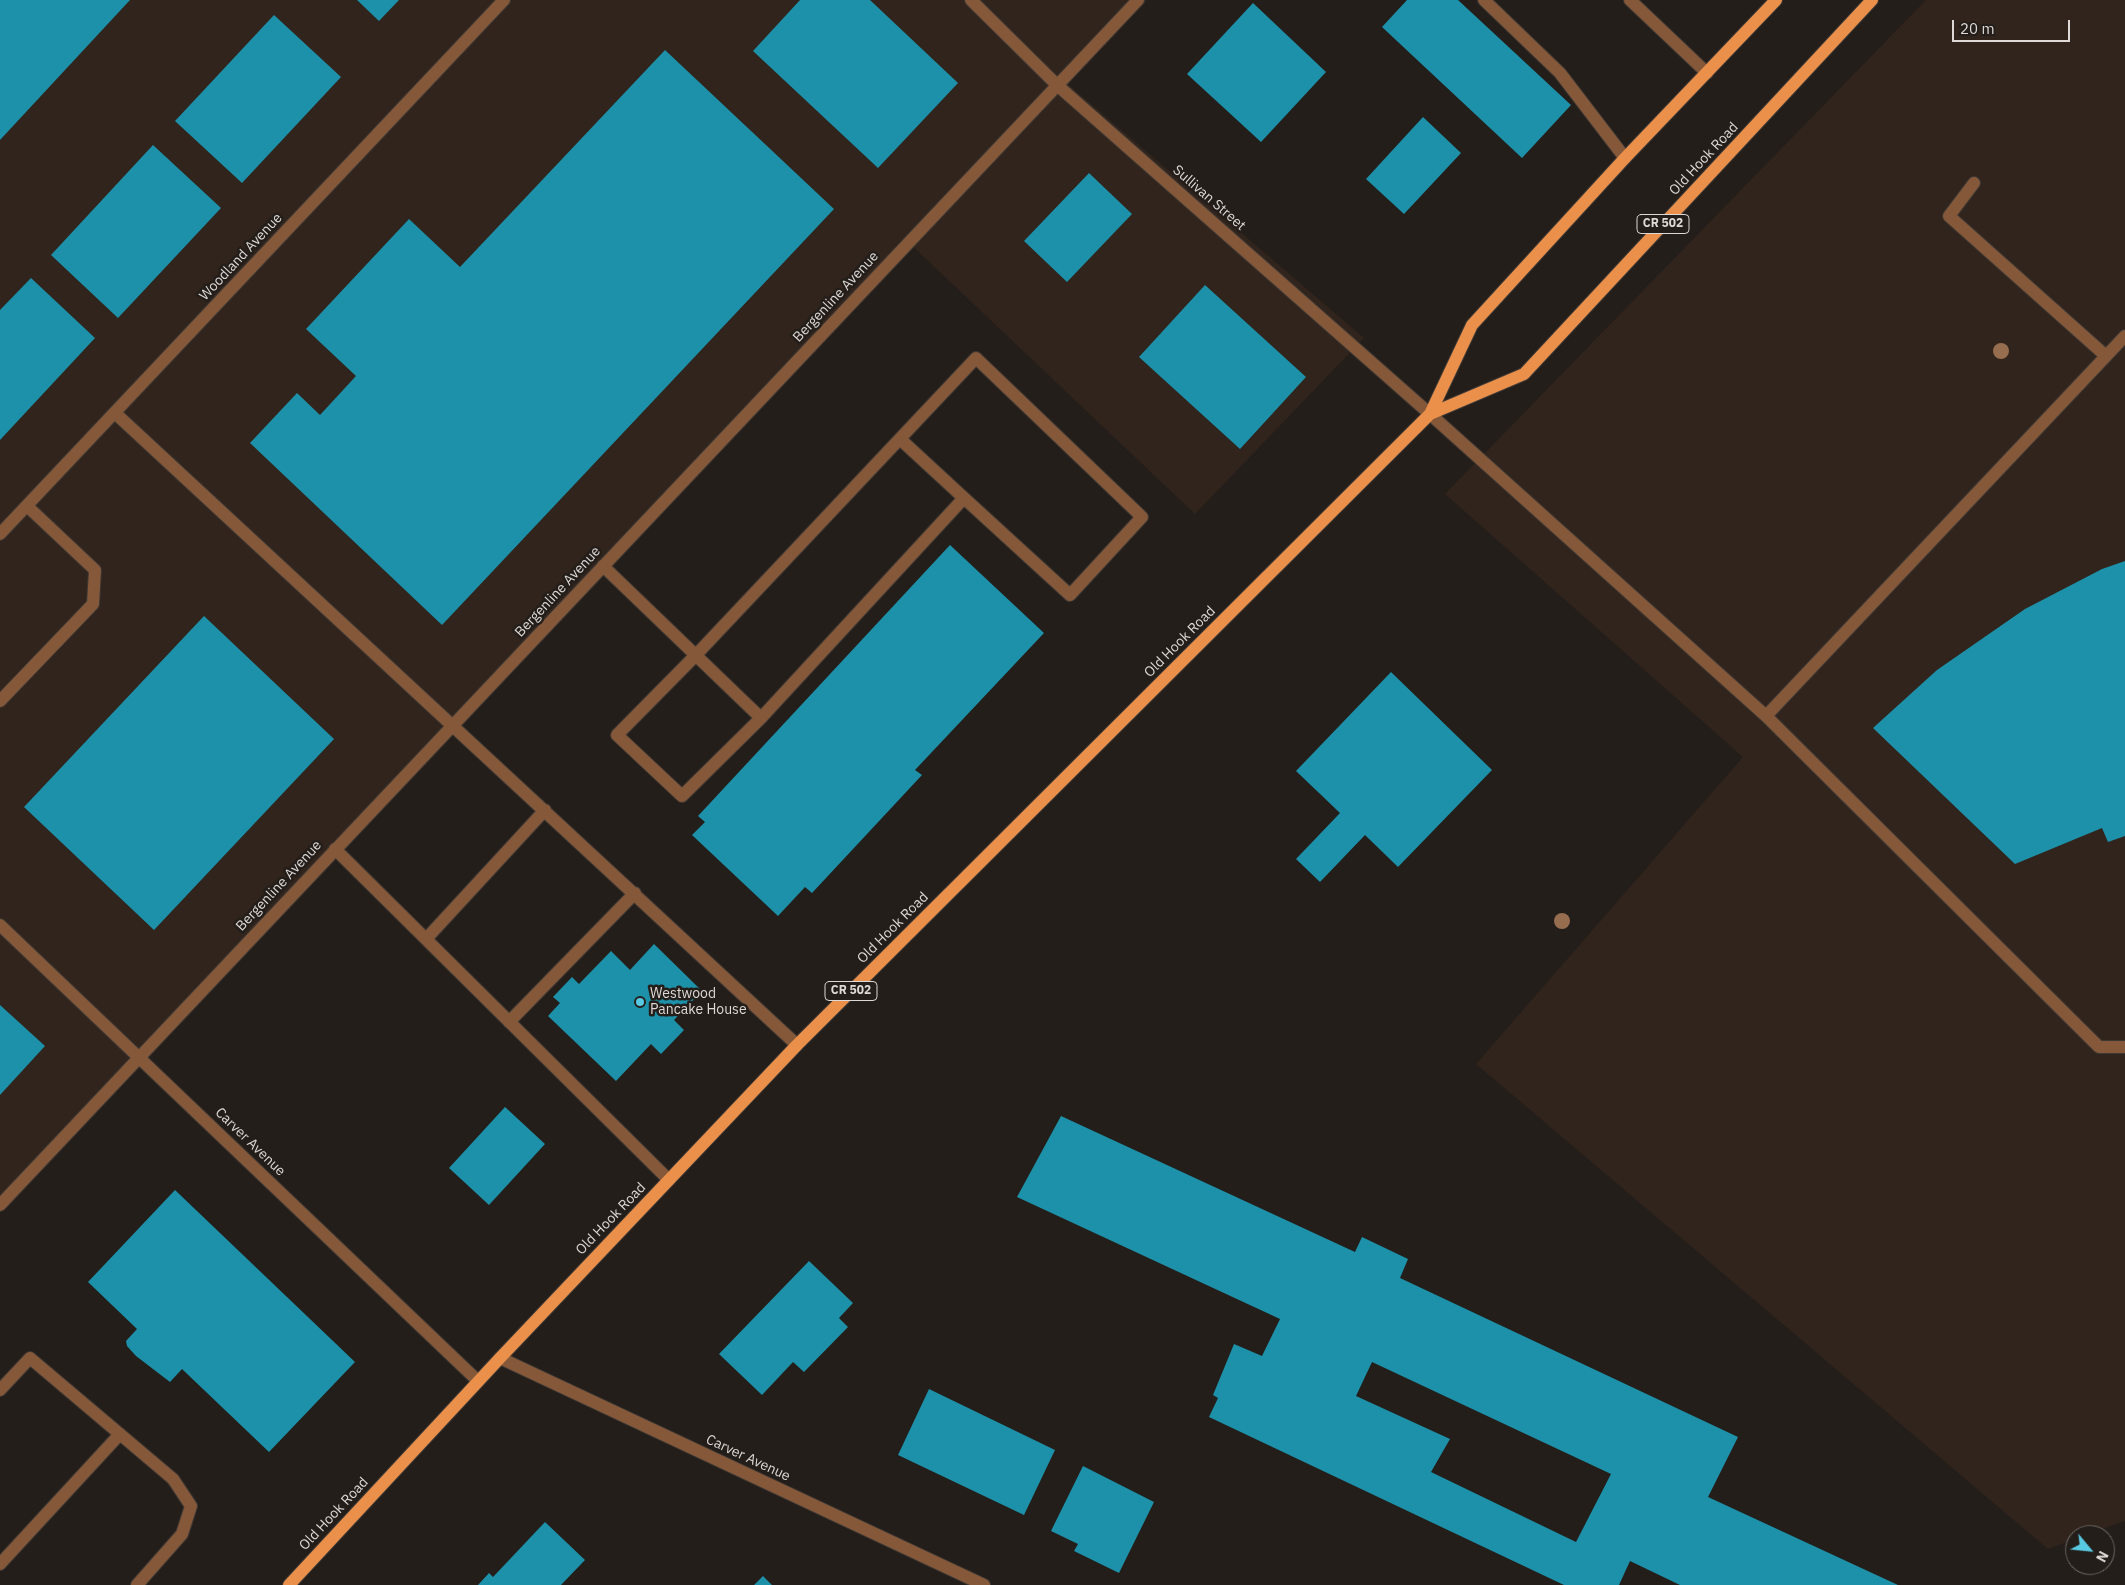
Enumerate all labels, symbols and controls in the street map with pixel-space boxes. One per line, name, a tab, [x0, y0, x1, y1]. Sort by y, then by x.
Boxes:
scale bar	[1955, 10, 2072, 42]
text: 20 m	[1960, 19, 1995, 38]
street label: Old Hook Road	[1666, 119, 1742, 199]
street label: Sullivan Street	[1169, 162, 1249, 234]
street label: Woodland Avenue	[196, 210, 286, 304]
road number: CR 502	[1637, 214, 1689, 233]
street label: Bergenline Avenue	[790, 248, 882, 346]
street label: Bergenline Avenue	[512, 543, 604, 641]
street label: Old Hook Road	[1141, 603, 1219, 681]
street label: Bergenline Avenue	[233, 837, 325, 935]
street label: Old Hook Road	[854, 889, 932, 967]
road number: CR 502	[825, 981, 877, 1000]
place label: Westwood Pancake House	[650, 986, 747, 1019]
marker: Westwood Pancake House	[634, 996, 646, 1008]
street label: Carver Avenue	[211, 1104, 289, 1180]
street label: Old Hook Road	[572, 1180, 650, 1258]
street label: Carver Avenue	[703, 1431, 793, 1485]
street label: Old Hook Road	[296, 1474, 372, 1554]
north arrow	[2065, 1525, 2115, 1575]
text: N	[2092, 1548, 2113, 1565]

